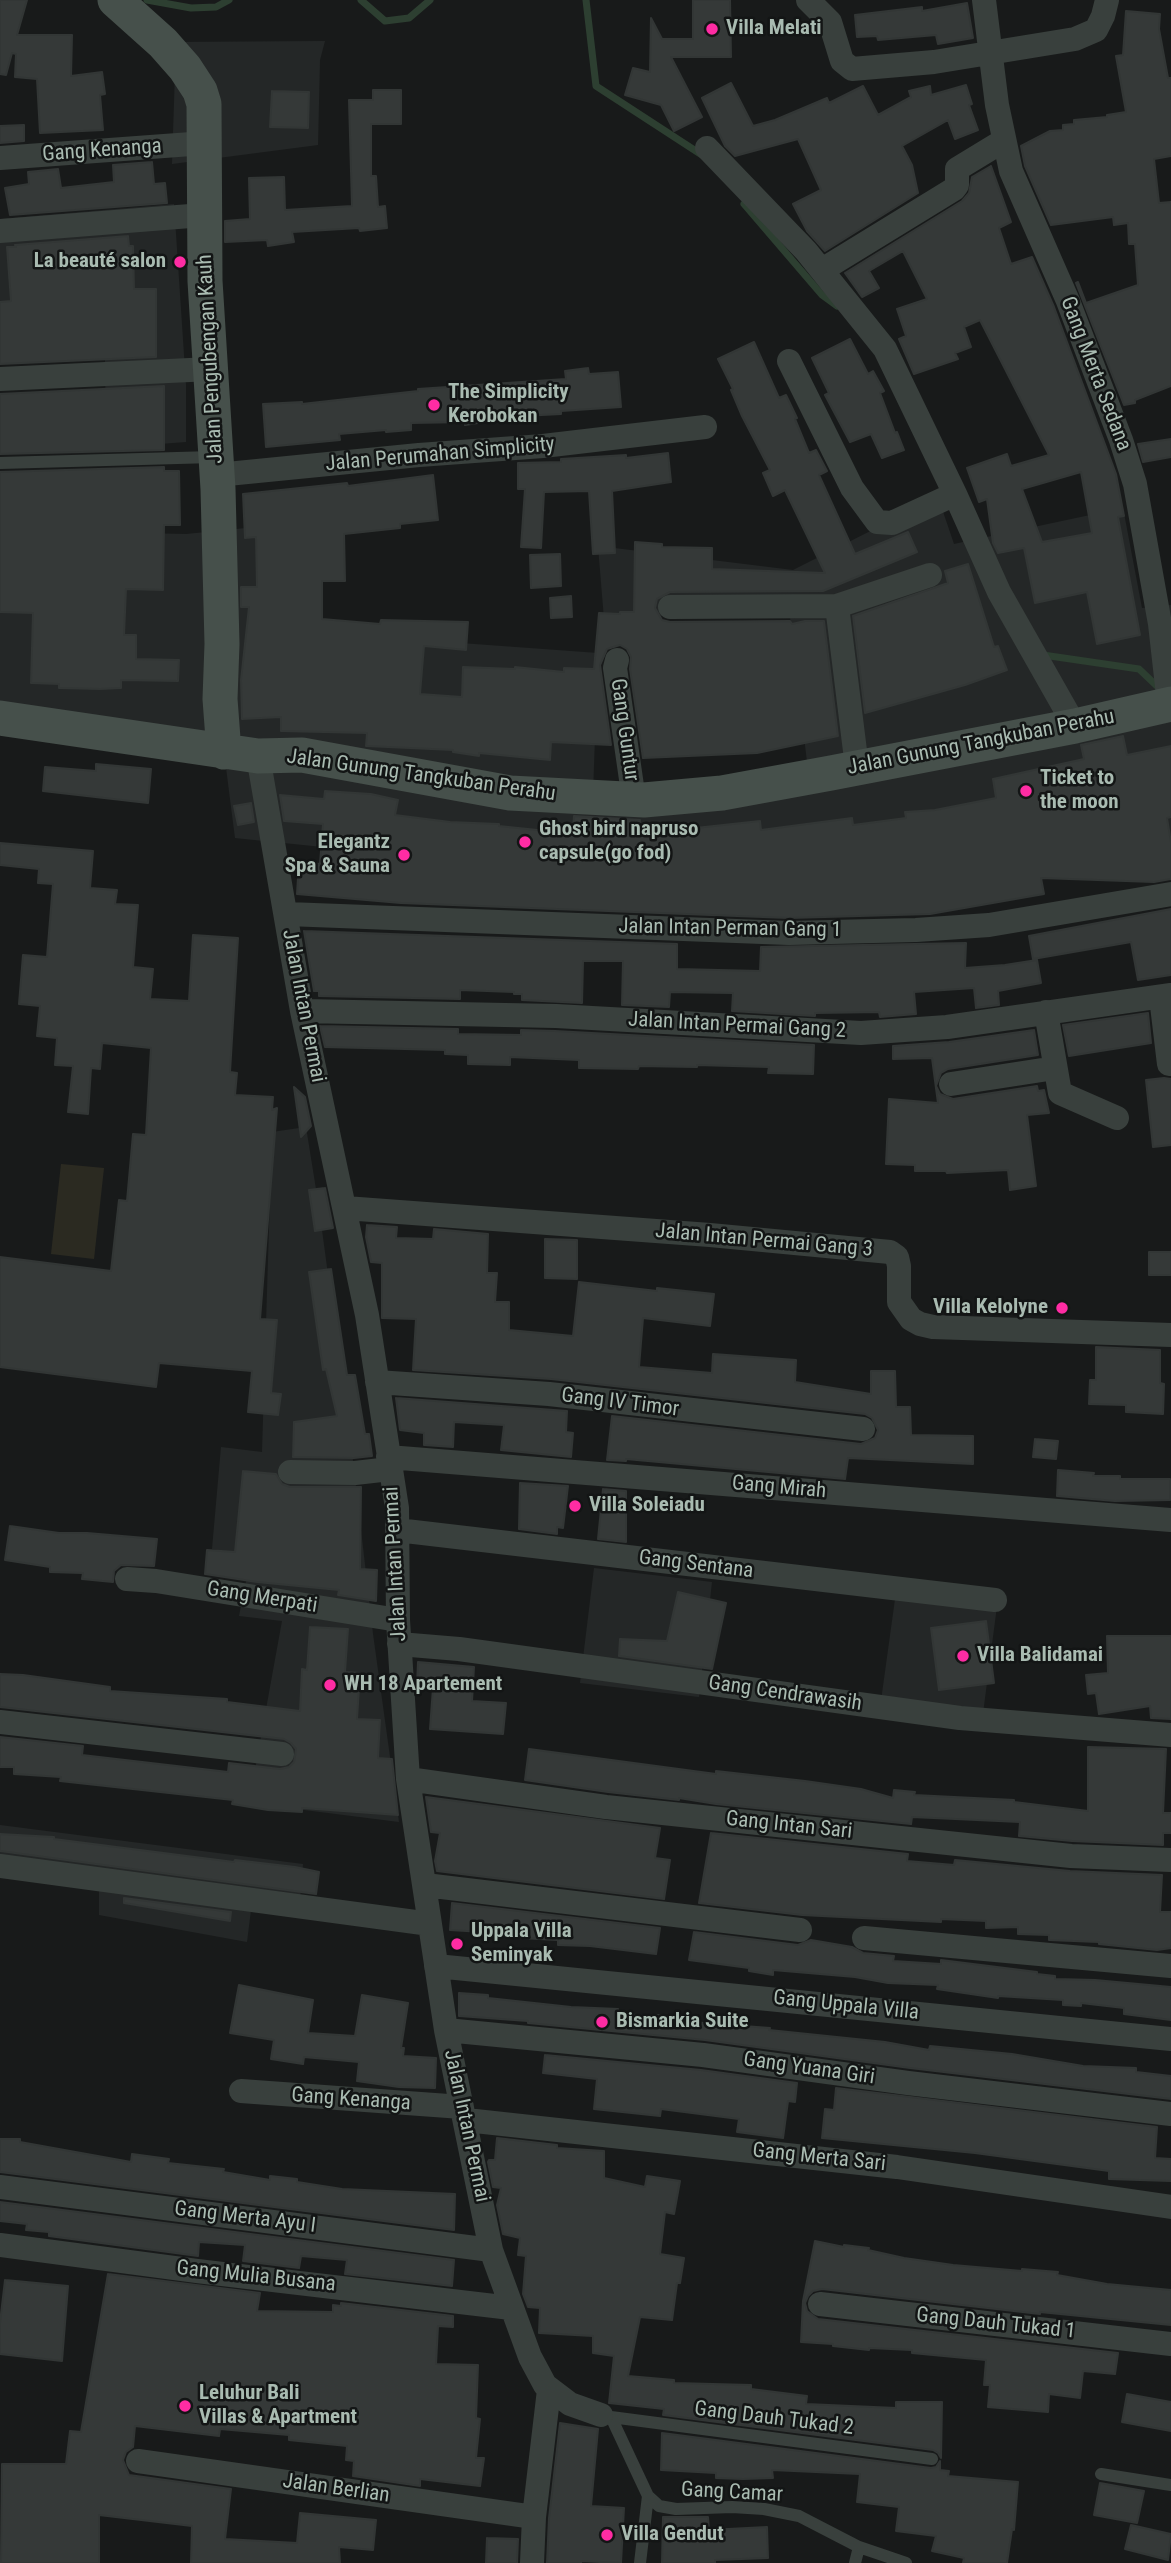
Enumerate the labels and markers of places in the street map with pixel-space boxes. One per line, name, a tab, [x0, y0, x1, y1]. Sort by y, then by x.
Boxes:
place label: Villa Melati	[726, 16, 822, 42]
marker: Villa Melati	[704, 21, 720, 37]
place label: La beauté salon	[34, 249, 166, 275]
marker: La beauté salon	[172, 254, 188, 270]
place label: The Simplicity Kerobokan	[448, 380, 569, 430]
marker: The Simplicity Kerobokan	[426, 397, 442, 413]
place label: Ticket to the moon	[1040, 766, 1118, 816]
marker: Ticket to the moon	[1018, 783, 1034, 799]
place label: Ghost bird napruso capsule(go fod)	[539, 817, 698, 867]
place label: Elegantz Spa & Sauna	[285, 830, 390, 880]
marker: Ghost bird napruso capsule(go fod)	[517, 834, 533, 850]
marker: Elegantz Spa & Sauna	[396, 847, 412, 863]
place label: Villa Kelolyne	[933, 1295, 1048, 1321]
marker: Villa Kelolyne	[1054, 1300, 1070, 1316]
place label: Villa Soleiadu	[589, 1493, 705, 1519]
marker: Villa Soleiadu	[567, 1498, 583, 1514]
place label: Villa Balidamai	[977, 1643, 1103, 1669]
marker: Villa Balidamai	[955, 1648, 971, 1664]
place label: WH 18 Apartement	[344, 1672, 502, 1698]
marker: WH 18 Apartement	[322, 1677, 338, 1693]
place label: Uppala Villa Seminyak	[471, 1919, 572, 1969]
marker: Uppala Villa Seminyak	[449, 1936, 465, 1952]
place label: Bismarkia Suite	[616, 2009, 749, 2035]
marker: Bismarkia Suite	[594, 2014, 610, 2030]
place label: Leluhur Bali Villas & Apartment	[199, 2381, 357, 2431]
marker: Leluhur Bali Villas & Apartment	[177, 2398, 193, 2414]
place label: Villa Gendut	[621, 2522, 724, 2548]
marker: Villa Gendut	[599, 2527, 615, 2543]

